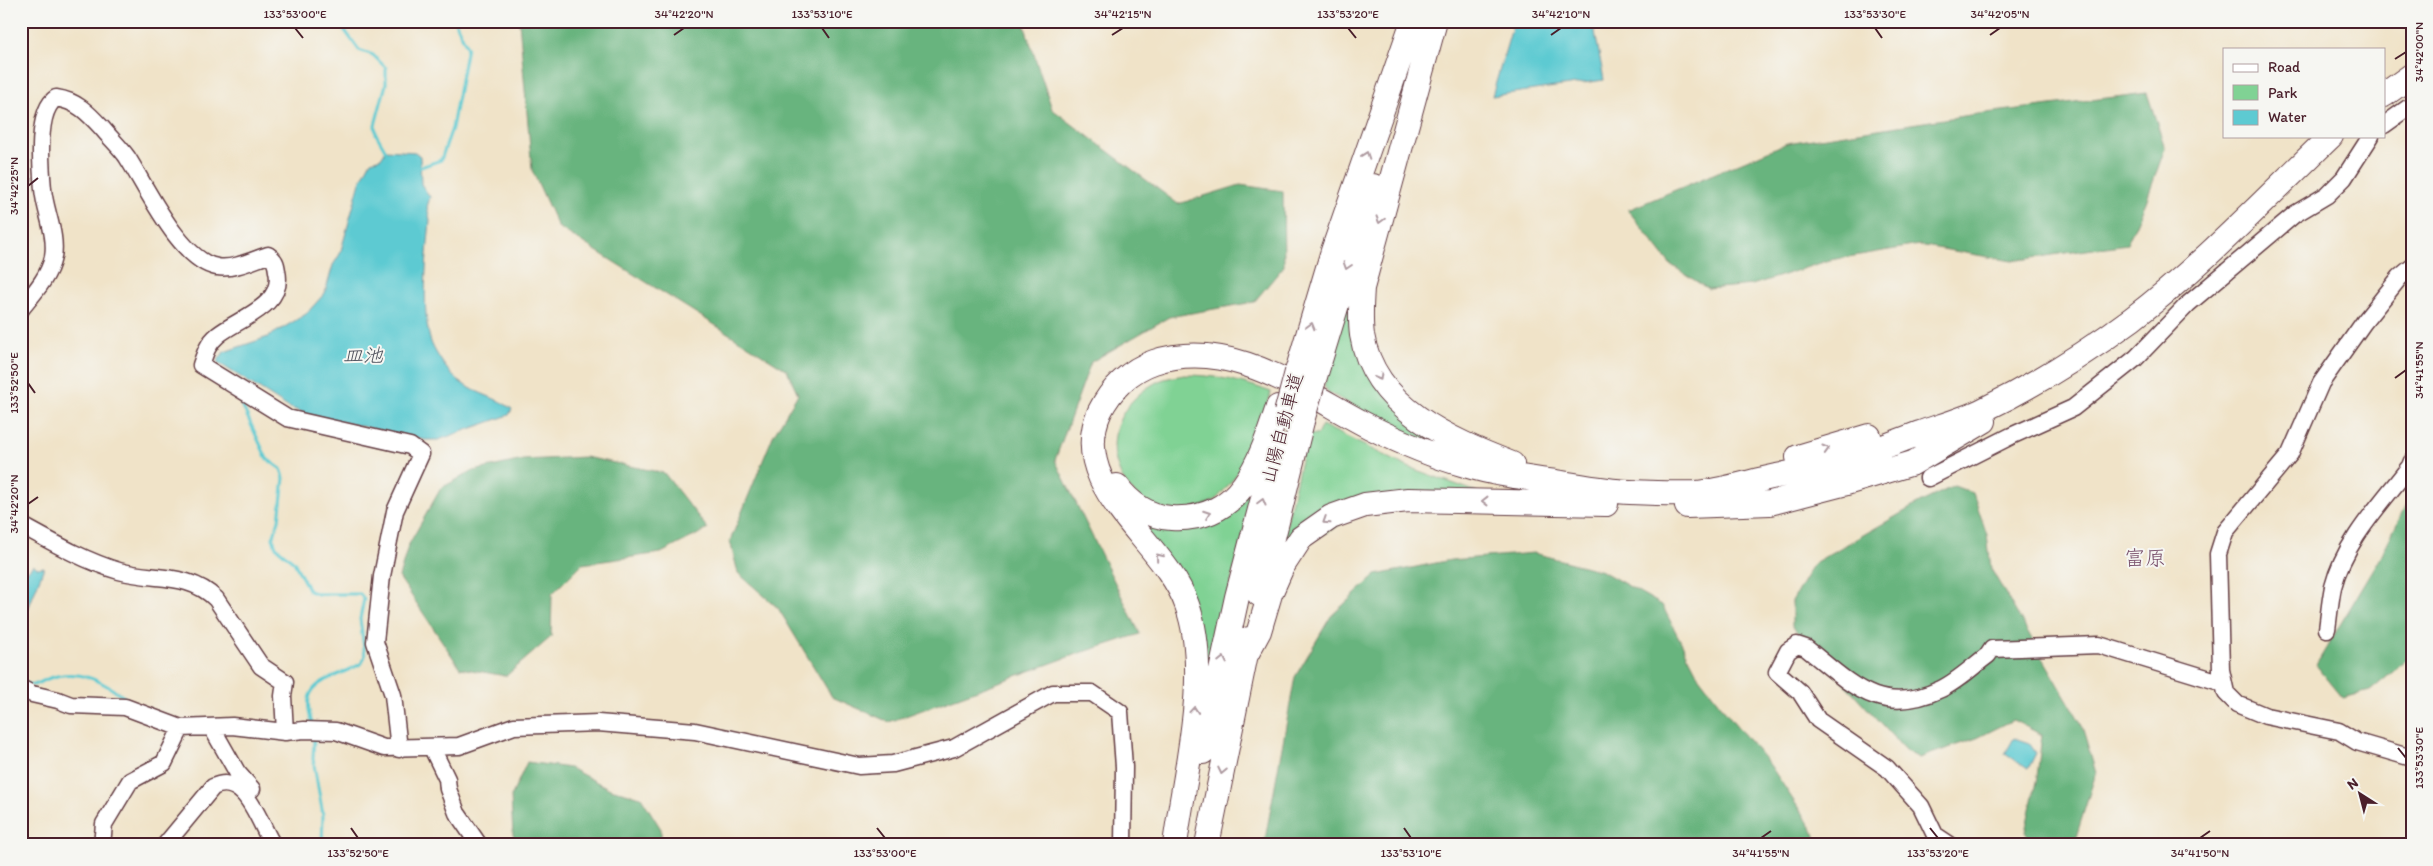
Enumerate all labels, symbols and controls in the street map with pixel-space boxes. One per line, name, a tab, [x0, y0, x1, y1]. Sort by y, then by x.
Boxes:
text: 133°53'00"E	[263, 7, 327, 21]
text: 34°42'20"N	[654, 7, 714, 21]
text: 133°53'10"E	[791, 7, 853, 21]
text: 34°42'15"N	[1094, 7, 1152, 21]
text: 133°53'20"E	[1317, 7, 1379, 21]
text: 34°42'10"N	[1532, 7, 1590, 21]
text: 133°53'30"E	[1844, 7, 1906, 21]
text: 34°42'05"N	[1970, 7, 2030, 21]
text: 34°42'00"N	[2412, 22, 2426, 82]
legend	[2223, 48, 2386, 138]
text: Road	[2268, 58, 2301, 76]
text: Park	[2268, 84, 2298, 102]
text: Water	[2268, 108, 2307, 126]
one-way arrow	[1360, 151, 1370, 160]
text: 34°42'25"N	[7, 157, 21, 215]
one-way arrow	[1375, 215, 1385, 224]
one-way arrow	[1343, 261, 1353, 270]
one-way arrow	[1305, 322, 1315, 330]
text: 34°41'55"N	[2412, 341, 2426, 399]
water label: 皿池	[343, 343, 384, 367]
text: 133°52'50"E	[7, 352, 21, 414]
street label: 山陽自動車道	[1256, 370, 1308, 486]
one-way arrow	[1373, 371, 1383, 380]
one-way arrow	[1822, 444, 1830, 454]
text: 34°42'20"N	[7, 474, 21, 534]
one-way arrow	[1480, 496, 1488, 507]
one-way arrow	[1256, 498, 1267, 507]
one-way arrow	[1202, 510, 1210, 520]
one-way arrow	[1322, 515, 1331, 525]
district label: 富原	[2124, 545, 2166, 570]
one-way arrow	[1155, 553, 1164, 562]
one-way arrow	[1217, 655, 1228, 664]
one-way arrow	[1188, 706, 1199, 714]
text: 133°53'30"E	[2412, 727, 2426, 789]
one-way arrow	[1218, 766, 1228, 775]
north arrow	[2336, 768, 2386, 818]
text: N	[2344, 774, 2361, 794]
text: 133°52'50"E	[327, 846, 389, 860]
text: 133°53'00"E	[853, 846, 917, 860]
text: 133°53'10"E	[1380, 846, 1442, 860]
text: 34°41'55"N	[1732, 846, 1790, 860]
text: 133°53'20"E	[1907, 846, 1969, 860]
text: 34°41'50"N	[2171, 846, 2229, 860]

